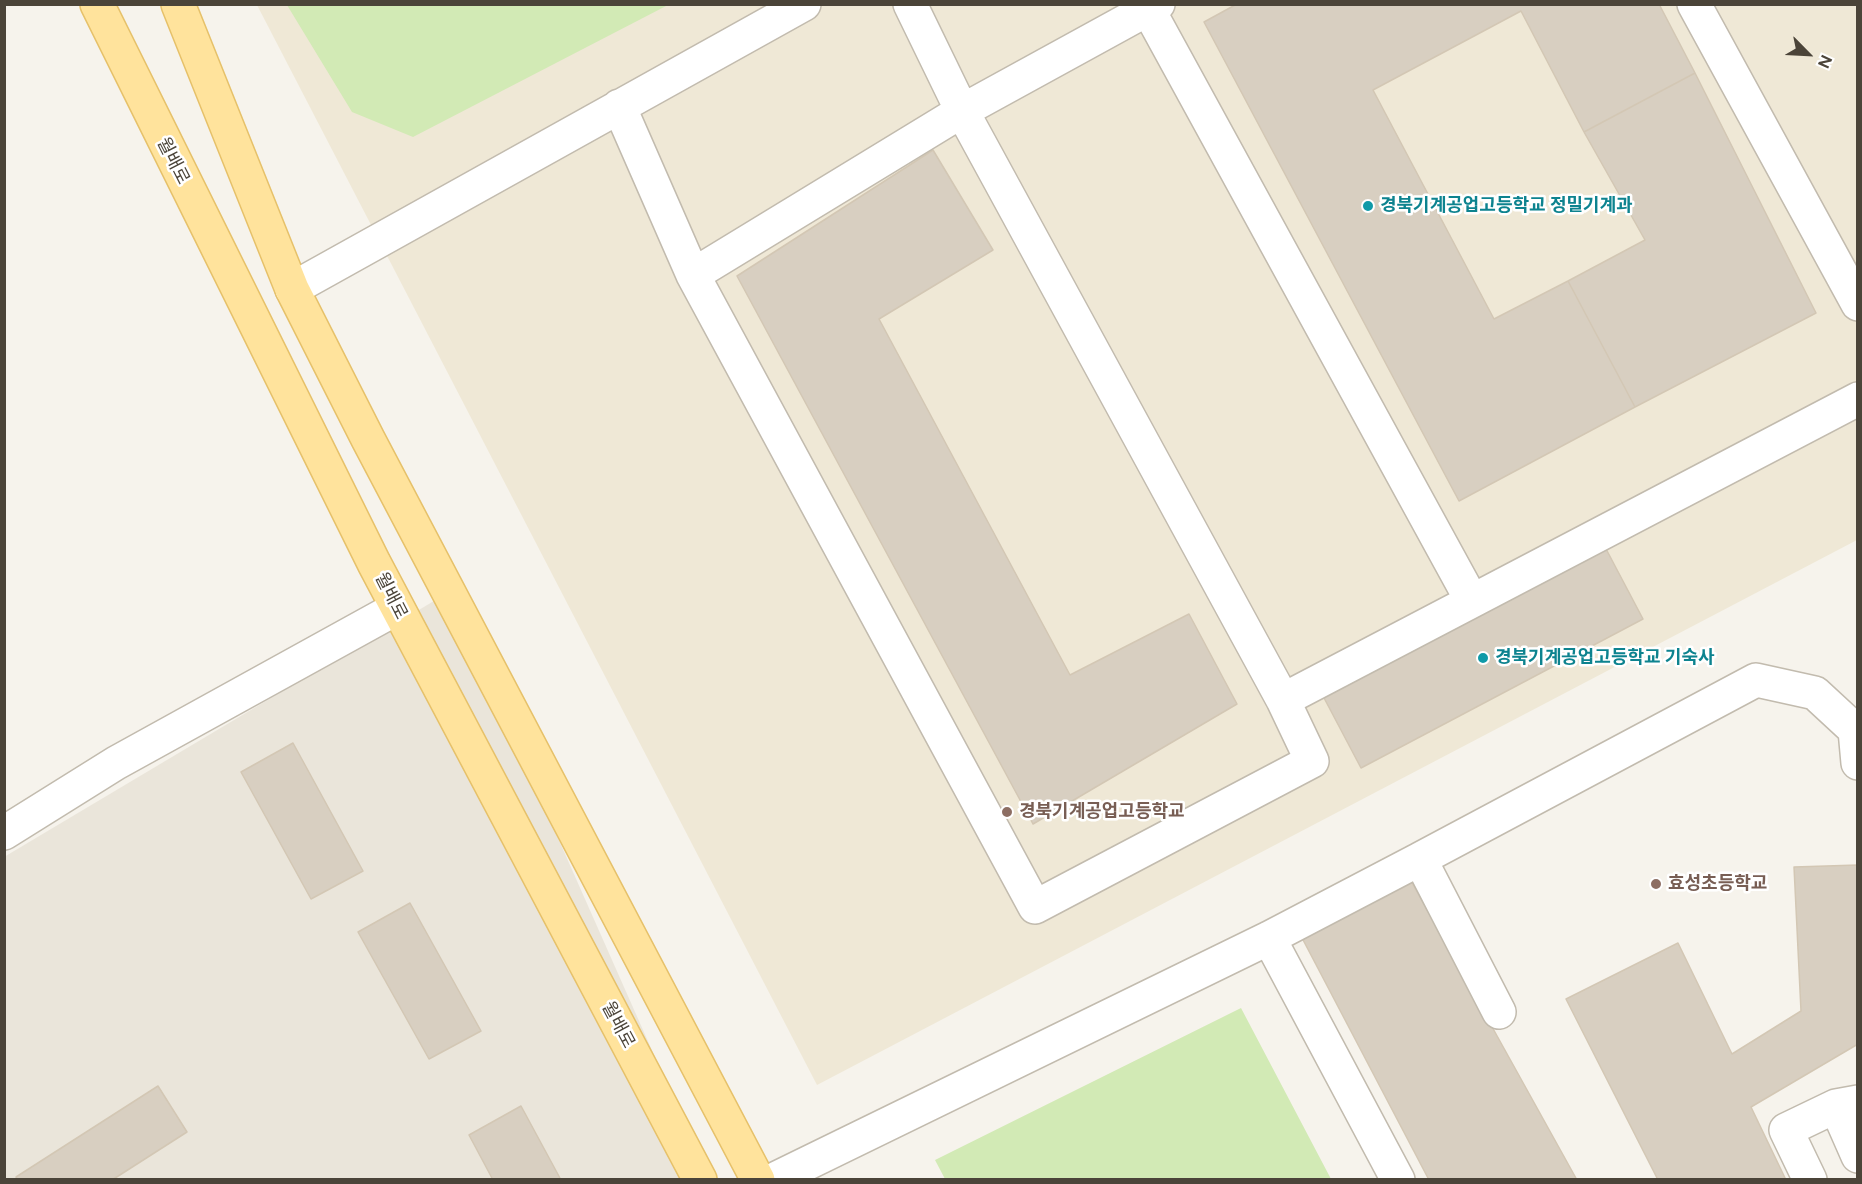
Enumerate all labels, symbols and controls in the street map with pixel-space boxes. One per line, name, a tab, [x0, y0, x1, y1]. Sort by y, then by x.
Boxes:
north arrow	[1778, 24, 1838, 84]
text: N	[1814, 52, 1836, 71]
street label: 월배로	[152, 134, 194, 188]
place label: 경북기계공업고등학교 정밀기계과	[1380, 195, 1633, 217]
marker: 경북기계공업고등학교 정밀기계과	[1361, 199, 1375, 213]
street label: 월배로	[370, 569, 412, 623]
place label: 경북기계공업고등학교 기숙사	[1495, 647, 1715, 669]
marker: 경북기계공업고등학교 기숙사	[1476, 651, 1490, 665]
place label: 경북기계공업고등학교	[1019, 801, 1185, 823]
marker: 경북기계공업고등학교	[1000, 805, 1014, 819]
place label: 효성초등학교	[1668, 873, 1767, 895]
marker: 효성초등학교	[1649, 877, 1663, 891]
street label: 월배로	[597, 998, 639, 1052]

